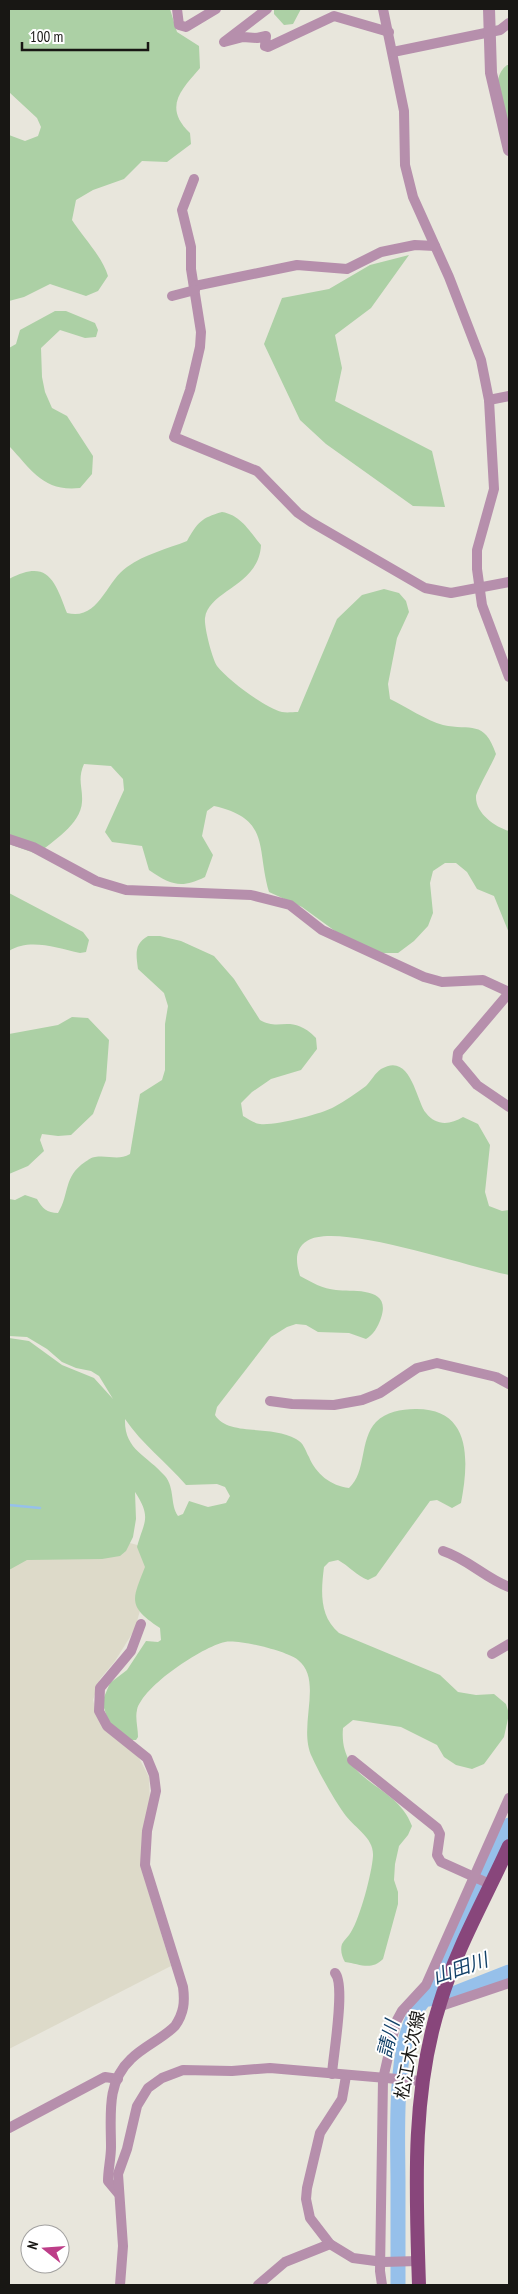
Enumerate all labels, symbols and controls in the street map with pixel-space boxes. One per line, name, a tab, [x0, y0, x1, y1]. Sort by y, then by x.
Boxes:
scale bar	[22, 20, 149, 52]
text: 100 m	[30, 27, 63, 46]
water label: 山田川	[429, 1947, 493, 1989]
street label: 松江木次線	[390, 2009, 429, 2101]
water label: 請川	[372, 2016, 404, 2060]
north arrow	[20, 2224, 70, 2274]
text: N	[23, 2239, 42, 2251]

